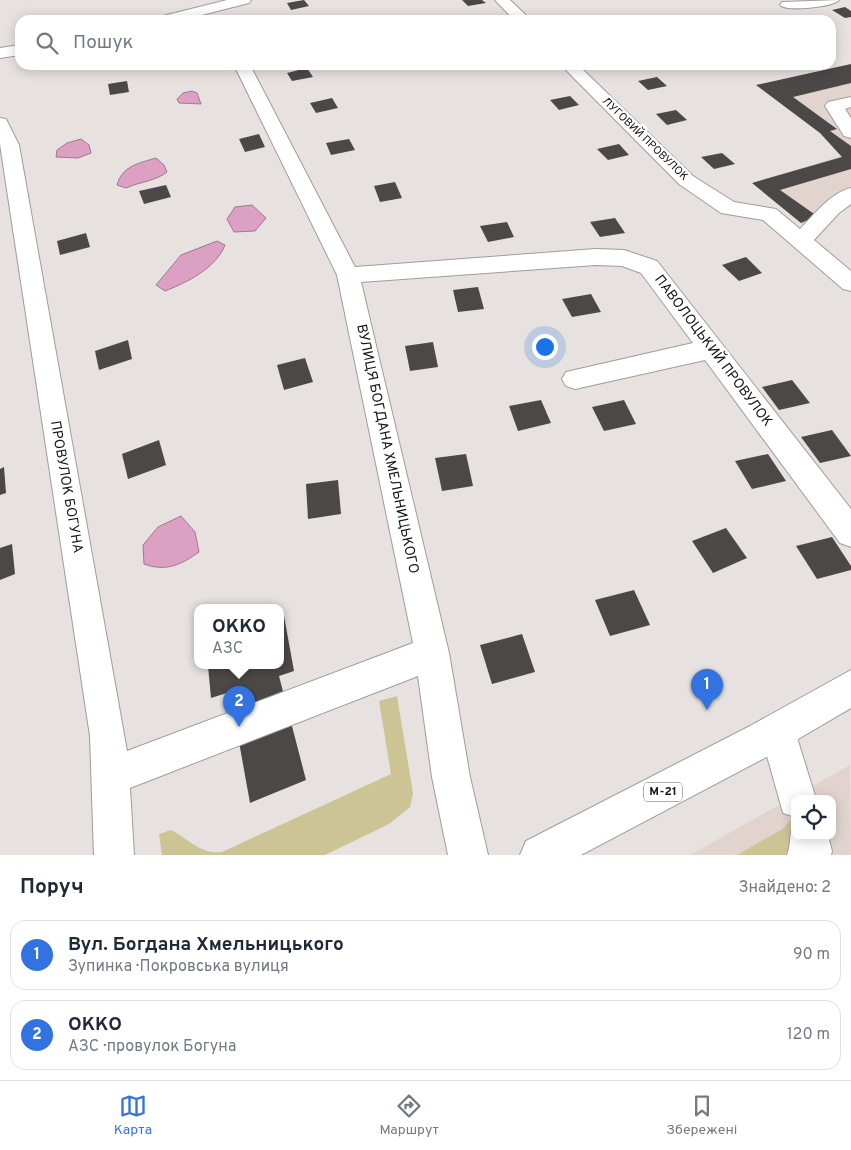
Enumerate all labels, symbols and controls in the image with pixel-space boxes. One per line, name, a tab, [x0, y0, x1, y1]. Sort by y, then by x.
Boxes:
search box	[15, 15, 836, 70]
icon: search	[33, 29, 61, 57]
text: Пошук	[73, 31, 133, 55]
street label: ЛУГОВИЙ ПРОВУЛОК	[599, 94, 692, 184]
street label: ПАВОЛОЦЬКИЙ ПРОВУЛОК	[650, 271, 776, 430]
street label: ВУЛИЦЯ БОГДАНА ХМЕЛЬНИЦЬКОГО	[352, 323, 422, 575]
your location	[532, 334, 558, 360]
street label: ПРОВУЛОК БОГУНА	[46, 419, 86, 555]
popup	[194, 604, 284, 669]
text: ОККО	[212, 615, 266, 639]
text: АЗС	[212, 639, 243, 659]
pin: 1	[691, 669, 723, 710]
pin: 2	[223, 686, 255, 727]
road number: М-21	[644, 782, 682, 802]
map controls	[791, 795, 836, 840]
button: locate	[791, 795, 836, 840]
text: Поруч	[20, 874, 84, 901]
text: Знайдено: 2	[738, 878, 831, 898]
text: Вул. Богдана Хмельницького	[68, 933, 344, 957]
text: 1	[34, 945, 40, 965]
text: 90 m	[793, 945, 830, 965]
text: Зупинка · Покровська вулиця	[68, 957, 289, 977]
text: ОККО	[68, 1013, 122, 1037]
text: 2	[32, 1025, 42, 1045]
text: 120 m	[787, 1025, 830, 1045]
text: АЗС · провулок Богуна	[68, 1037, 236, 1057]
tab: Карта	[114, 1092, 152, 1139]
tab: Маршрут	[379, 1092, 439, 1139]
tab: Збережені	[666, 1092, 737, 1139]

